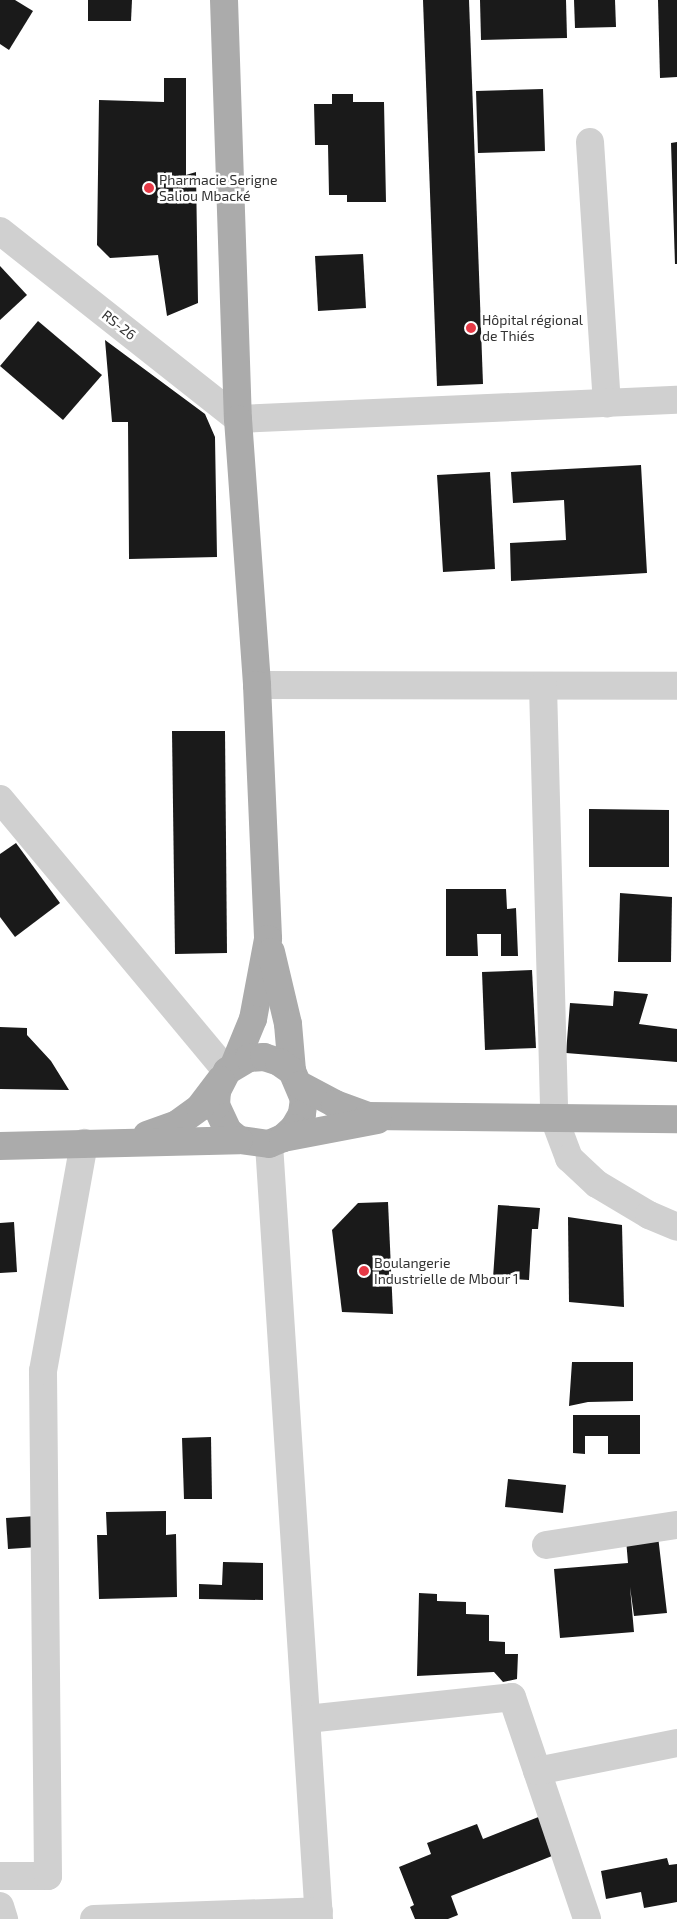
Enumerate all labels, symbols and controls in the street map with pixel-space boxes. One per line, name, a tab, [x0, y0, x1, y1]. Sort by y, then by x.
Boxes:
place label: Pharmacie Serigne Saliou Mbacké	[159, 172, 278, 204]
marker: Pharmacie Serigne Saliou Mbacké	[143, 182, 155, 194]
street label: RS-26	[99, 306, 139, 344]
place label: Hôpital régional de Thiés	[482, 312, 583, 344]
marker: Hôpital régional de Thiés	[464, 321, 478, 335]
place label: Boulangerie Industrielle de Mbour 1	[374, 1255, 519, 1288]
marker: Boulangerie Industrielle de Mbour 1	[358, 1265, 370, 1277]

